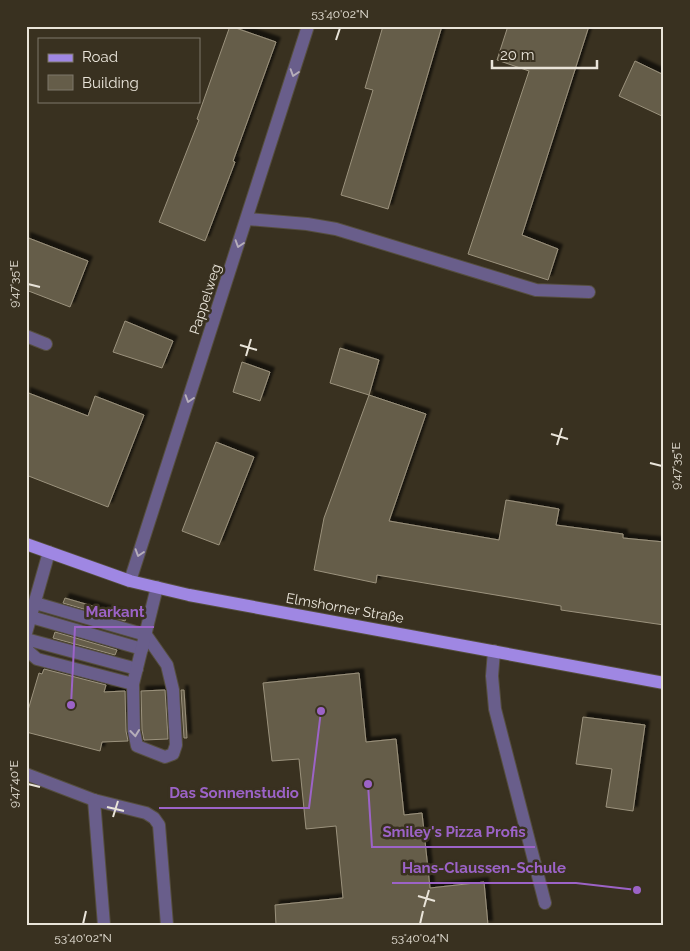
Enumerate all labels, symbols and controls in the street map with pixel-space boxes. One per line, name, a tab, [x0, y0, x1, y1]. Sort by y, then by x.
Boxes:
text: 53°40'02"N	[311, 7, 369, 21]
legend	[38, 38, 200, 102]
scale bar	[492, 38, 598, 70]
text: 20 m	[500, 46, 535, 64]
text: Road	[82, 48, 118, 66]
one-way arrow	[289, 68, 299, 76]
text: Building	[82, 74, 139, 92]
one-way arrow	[234, 239, 244, 248]
text: 9°47'35"E	[7, 260, 21, 308]
street label: Pappelweg	[186, 262, 224, 336]
one-way arrow	[184, 394, 194, 402]
text: 9°47'35"E	[669, 442, 683, 490]
one-way arrow	[135, 549, 145, 557]
street label: Elmshorner Straße	[285, 590, 405, 626]
callout: Markant	[75, 597, 154, 627]
text: Markant	[86, 603, 145, 621]
one-way arrow	[129, 729, 140, 737]
text: 9°47'40"E	[7, 760, 21, 808]
callout: Das Sonnenstudio	[159, 778, 309, 808]
text: Das Sonnenstudio	[169, 784, 299, 802]
callout: Smiley's Pizza Profis	[372, 817, 535, 847]
text: Smiley's Pizza Profis	[382, 823, 526, 841]
callout: Hans-Claussen-Schule	[392, 853, 576, 883]
text: Hans-Claussen-Schule	[402, 859, 566, 877]
text: 53°40'02"N	[54, 931, 112, 945]
text: 53°40'04"N	[391, 931, 449, 945]

